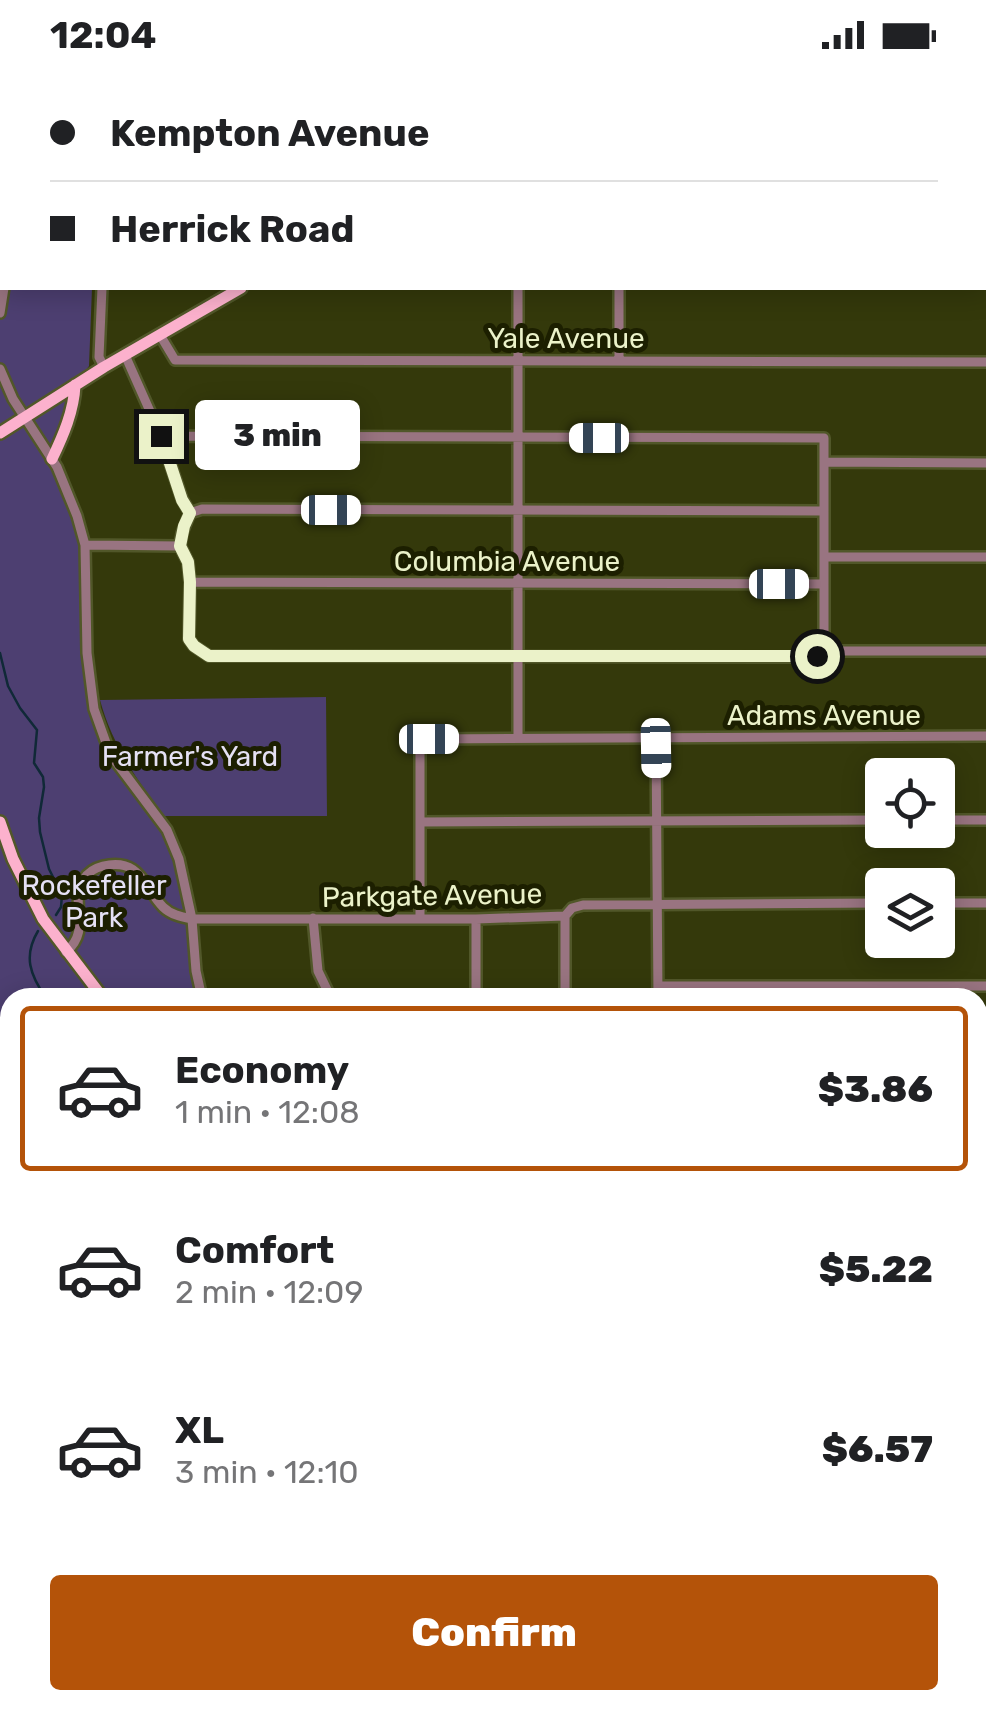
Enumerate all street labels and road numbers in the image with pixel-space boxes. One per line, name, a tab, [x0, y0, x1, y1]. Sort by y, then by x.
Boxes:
street label: Yale Avenue	[487, 322, 645, 355]
street label: Columbia Avenue	[394, 545, 620, 578]
street label: Adams Avenue	[727, 699, 921, 732]
street label: Parkgate Avenue	[322, 877, 542, 914]

